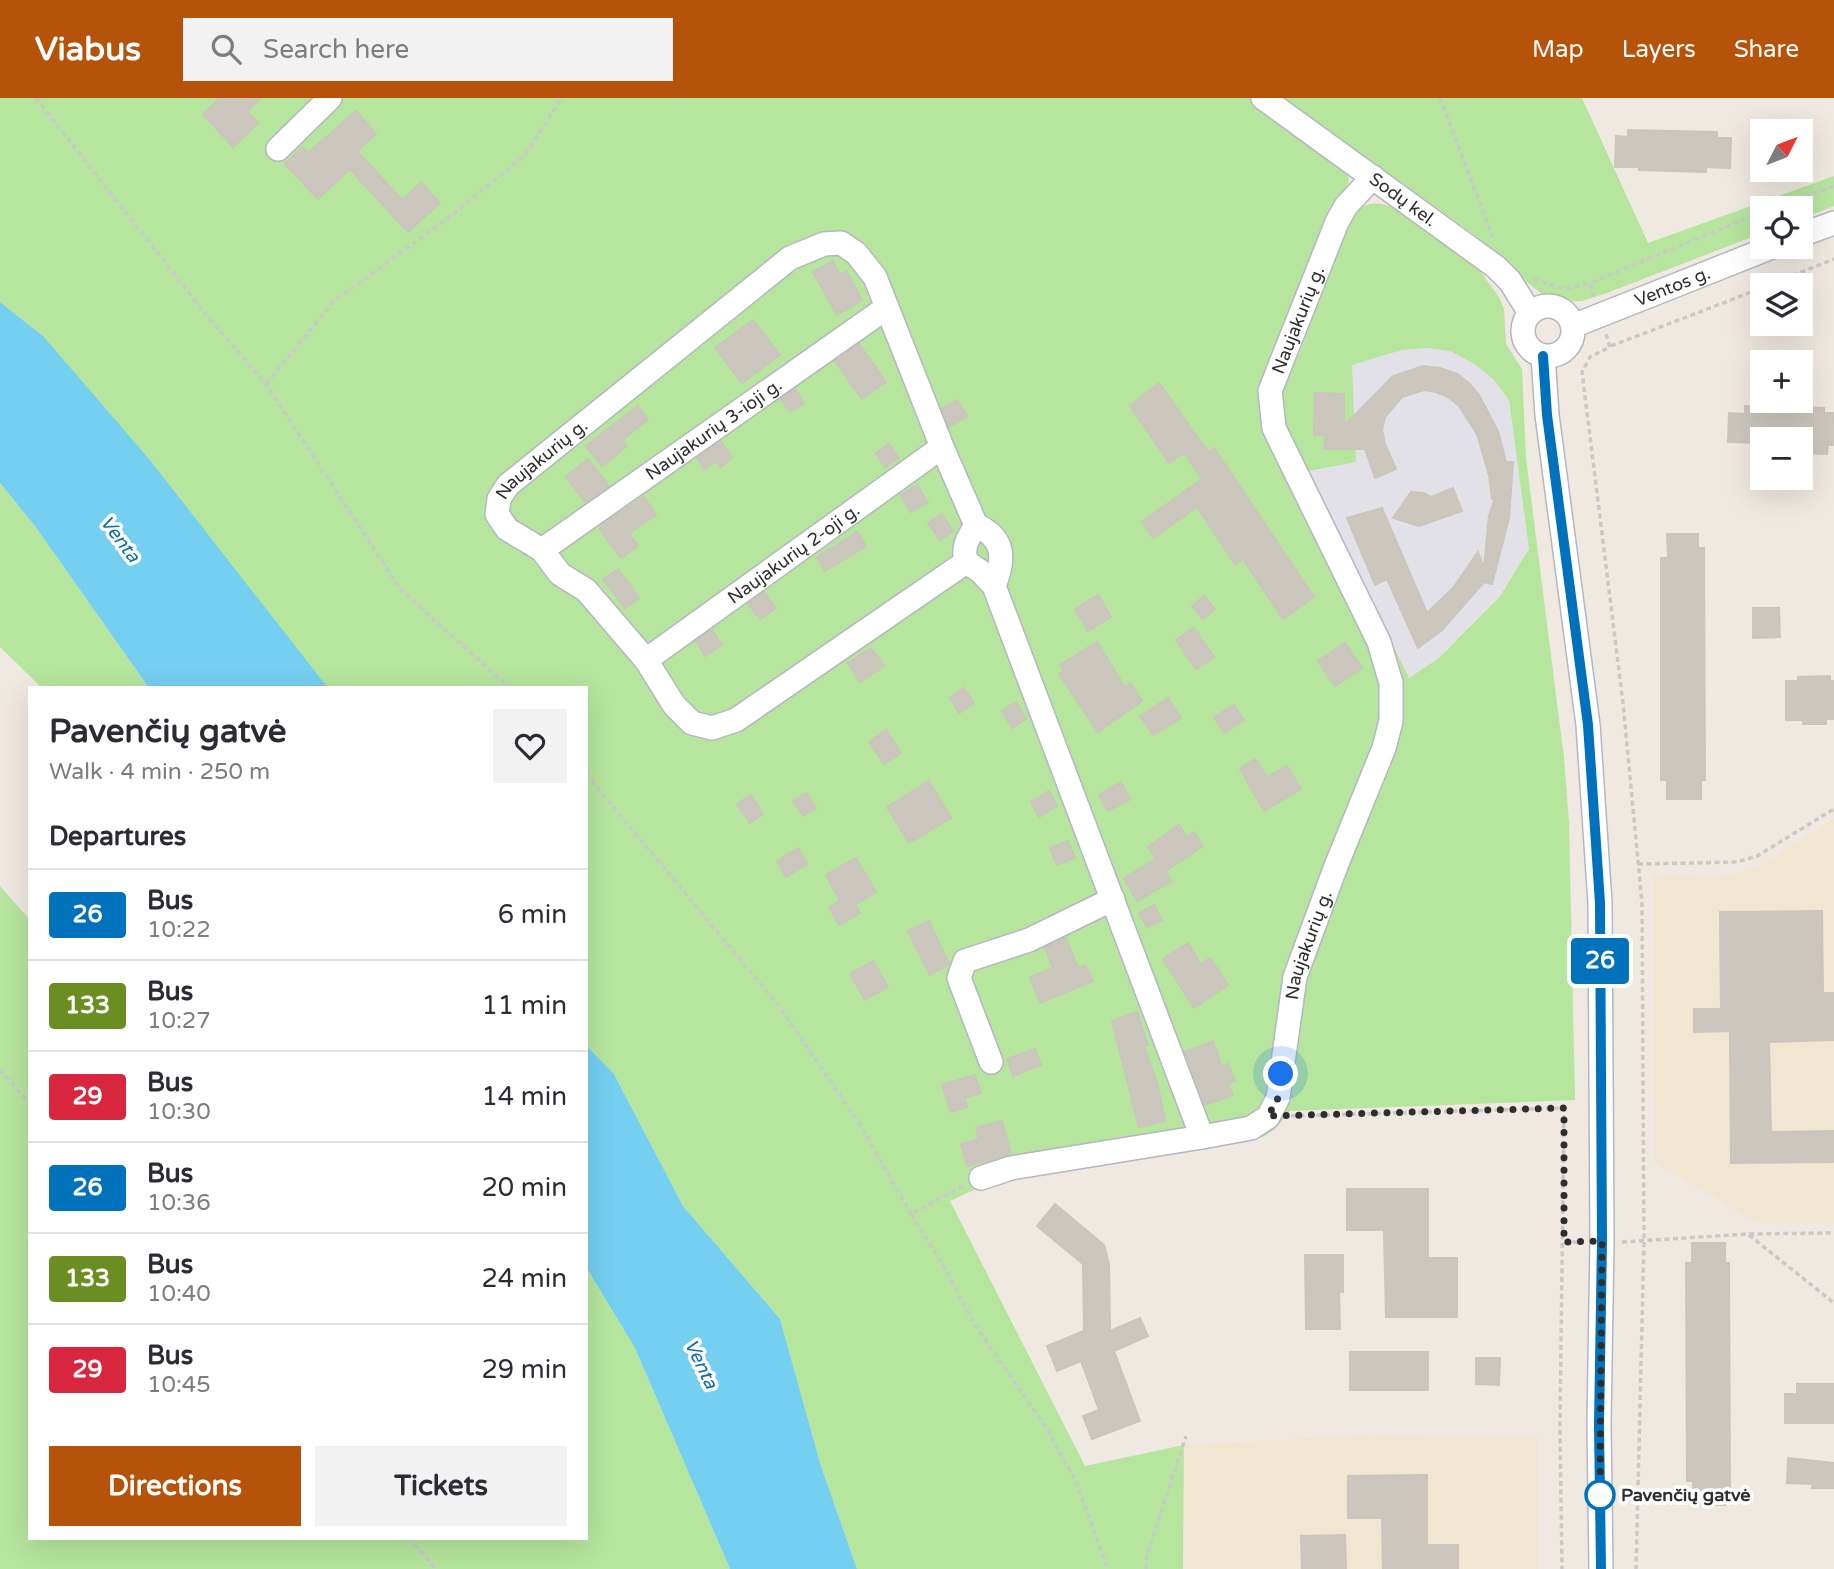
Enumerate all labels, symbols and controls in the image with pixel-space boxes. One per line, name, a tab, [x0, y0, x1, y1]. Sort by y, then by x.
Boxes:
search box	[183, 18, 673, 81]
text: Viabus	[35, 30, 141, 69]
icon: search	[207, 30, 245, 68]
text: Search here	[263, 34, 409, 65]
text: Map	[1532, 35, 1584, 64]
text: Layers	[1622, 35, 1696, 64]
text: Share	[1734, 35, 1799, 64]
north arrow	[1750, 119, 1813, 182]
map controls	[1750, 119, 1813, 490]
street label: Sodų kel.	[1365, 168, 1441, 231]
button: locate	[1750, 196, 1813, 259]
street label: Ventos g.	[1631, 262, 1713, 311]
street label: Naujakurių g.	[1267, 263, 1329, 377]
button: layers	[1750, 273, 1813, 336]
button: +	[1750, 350, 1813, 413]
street label: Naujakurių 3-ioji g.	[641, 374, 786, 485]
street label: Naujakurių g.	[491, 414, 592, 504]
button: −	[1750, 427, 1813, 490]
street label: Naujakurių 2-oji g.	[723, 499, 864, 609]
water label: Venta	[96, 512, 145, 568]
button: heart	[493, 709, 567, 783]
text: Pavenčių gatvė	[49, 712, 286, 751]
text: Walk · 4 min · 250 m	[49, 758, 270, 786]
text: Departures	[49, 821, 186, 852]
text: Bus	[147, 885, 193, 916]
street label: Naujakurių g.	[1281, 888, 1337, 1001]
text: 6 min	[498, 899, 567, 930]
text: 26	[72, 900, 103, 929]
text: 10:22	[147, 916, 211, 944]
line badge: 26	[1568, 938, 1632, 984]
text: 26	[1585, 946, 1615, 975]
text: Bus	[147, 976, 193, 1007]
text: 11 min	[481, 990, 567, 1021]
text: 133	[65, 991, 110, 1020]
text: 10:27	[147, 1007, 211, 1035]
your location	[1263, 1056, 1298, 1091]
text: Bus	[147, 1067, 193, 1098]
text: 14 min	[481, 1081, 567, 1112]
text: 29	[72, 1082, 103, 1111]
text: 10:30	[147, 1098, 211, 1126]
text: Bus	[147, 1158, 193, 1189]
text: 20 min	[481, 1172, 567, 1203]
text: 26	[72, 1173, 103, 1202]
text: 10:36	[147, 1189, 211, 1217]
text: Bus	[147, 1249, 193, 1280]
text: 24 min	[481, 1263, 567, 1294]
text: 133	[65, 1264, 110, 1293]
text: 10:40	[147, 1280, 211, 1308]
water label: Venta	[680, 1336, 723, 1393]
text: Bus	[147, 1340, 193, 1371]
text: 29 min	[481, 1354, 567, 1385]
text: 29	[72, 1355, 103, 1384]
text: 10:45	[147, 1371, 211, 1399]
button: Directions	[49, 1446, 301, 1526]
button: Tickets	[315, 1446, 567, 1526]
marker: Pavenčių gatvė	[1585, 1480, 1615, 1510]
place label: Pavenčių gatvė	[1621, 1484, 1751, 1506]

